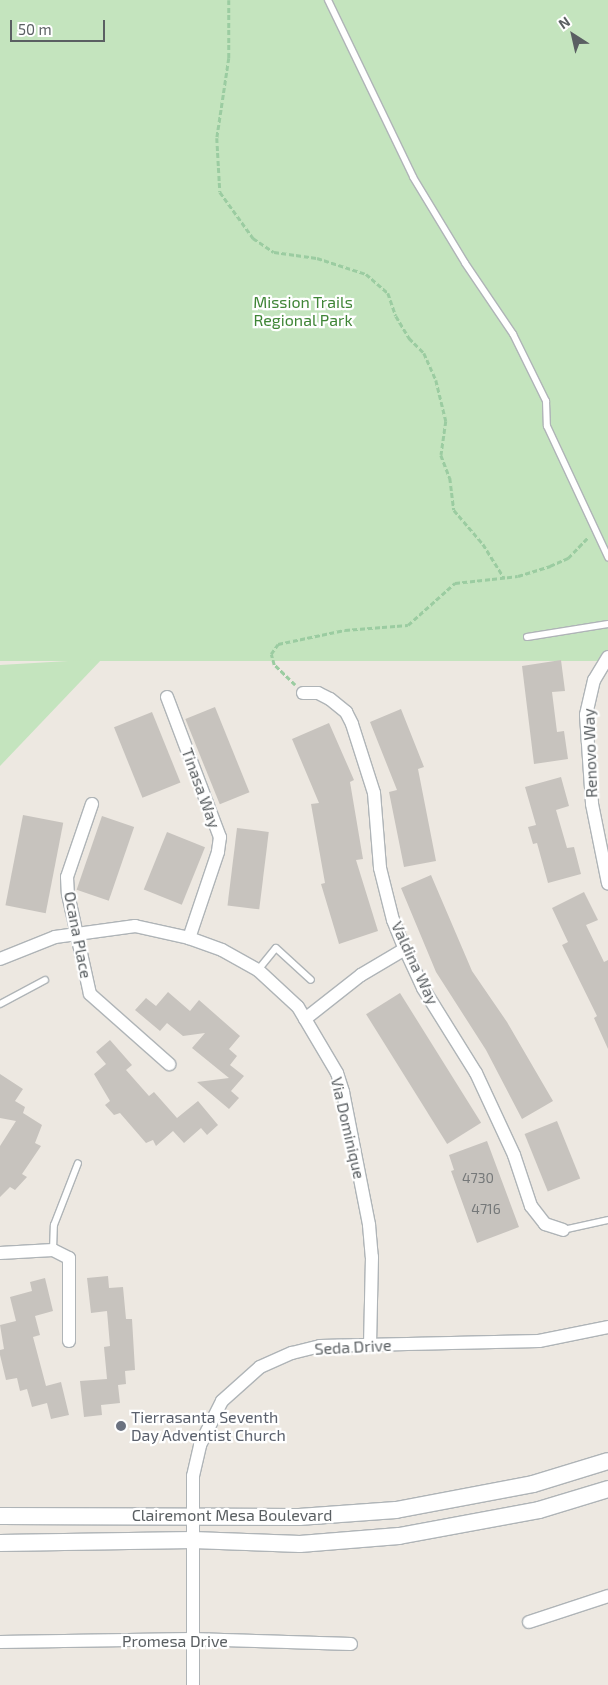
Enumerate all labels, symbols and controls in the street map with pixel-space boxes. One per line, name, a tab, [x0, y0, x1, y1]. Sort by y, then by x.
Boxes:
scale bar	[12, 10, 108, 42]
north arrow	[548, 10, 598, 60]
text: N	[555, 12, 573, 32]
text: 50 m	[18, 20, 52, 38]
park label: Mission Trails Regional Park	[253, 292, 353, 330]
street label: Renovo Way	[579, 708, 601, 798]
street label: Tinasa Way	[178, 745, 224, 831]
street label: Ocana Place	[60, 890, 96, 980]
street label: Valdina Way	[387, 918, 443, 1008]
street label: Via Dominique	[327, 1075, 369, 1181]
house number: 4730	[462, 1170, 494, 1186]
house number: 4716	[471, 1201, 501, 1217]
street label: Seda Drive	[314, 1335, 392, 1359]
place label: Tierrasanta Seventh Day Adventist Church	[131, 1407, 287, 1445]
marker: Tierrasanta Seventh Day Adventist Church	[115, 1420, 127, 1432]
street label: Clairemont Mesa Boulevard	[132, 1505, 332, 1525]
street label: Promesa Drive	[122, 1631, 228, 1651]

